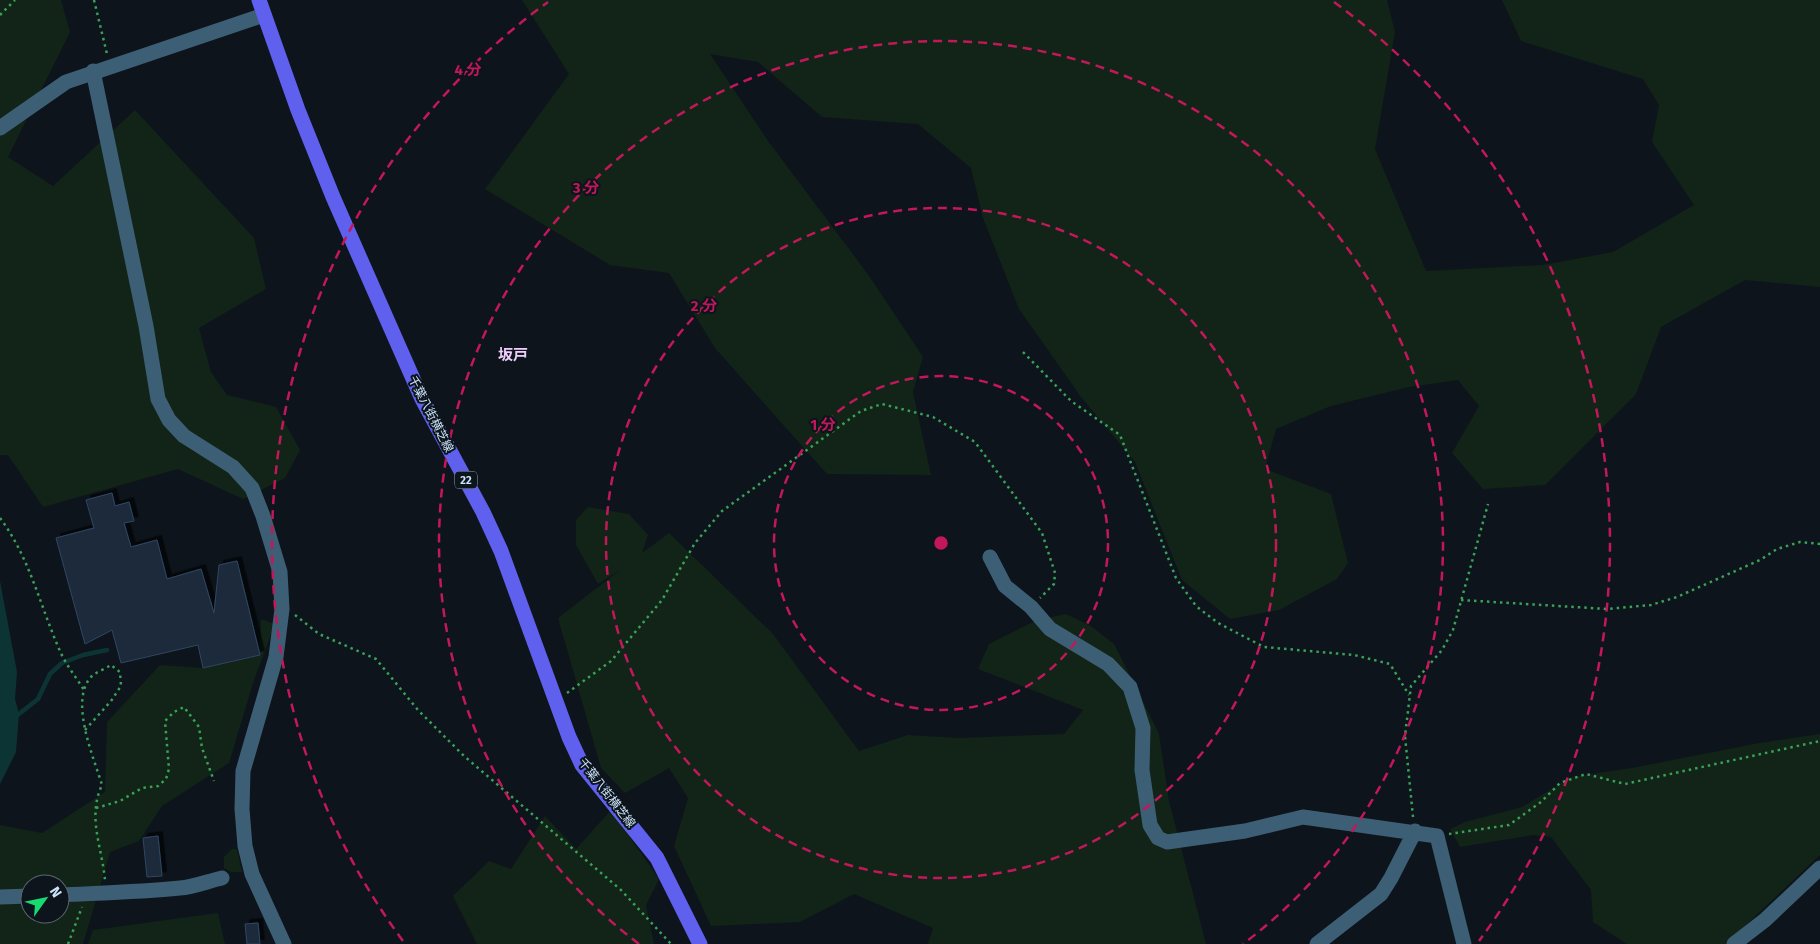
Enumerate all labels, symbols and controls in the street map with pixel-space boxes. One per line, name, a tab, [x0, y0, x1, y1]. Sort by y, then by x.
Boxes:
text: 4 分	[454, 61, 482, 79]
text: 3 分	[572, 179, 599, 197]
text: 2 分	[691, 297, 717, 315]
district label: 坂戸	[498, 346, 528, 364]
street label: 千葉八街横芝線	[406, 373, 456, 455]
text: 1 分	[810, 416, 836, 434]
road number: 22	[455, 472, 477, 488]
centre of rings	[932, 534, 950, 552]
street label: 千葉八街横芝線	[576, 756, 638, 830]
north arrow	[20, 874, 70, 924]
text: N	[46, 884, 65, 901]

